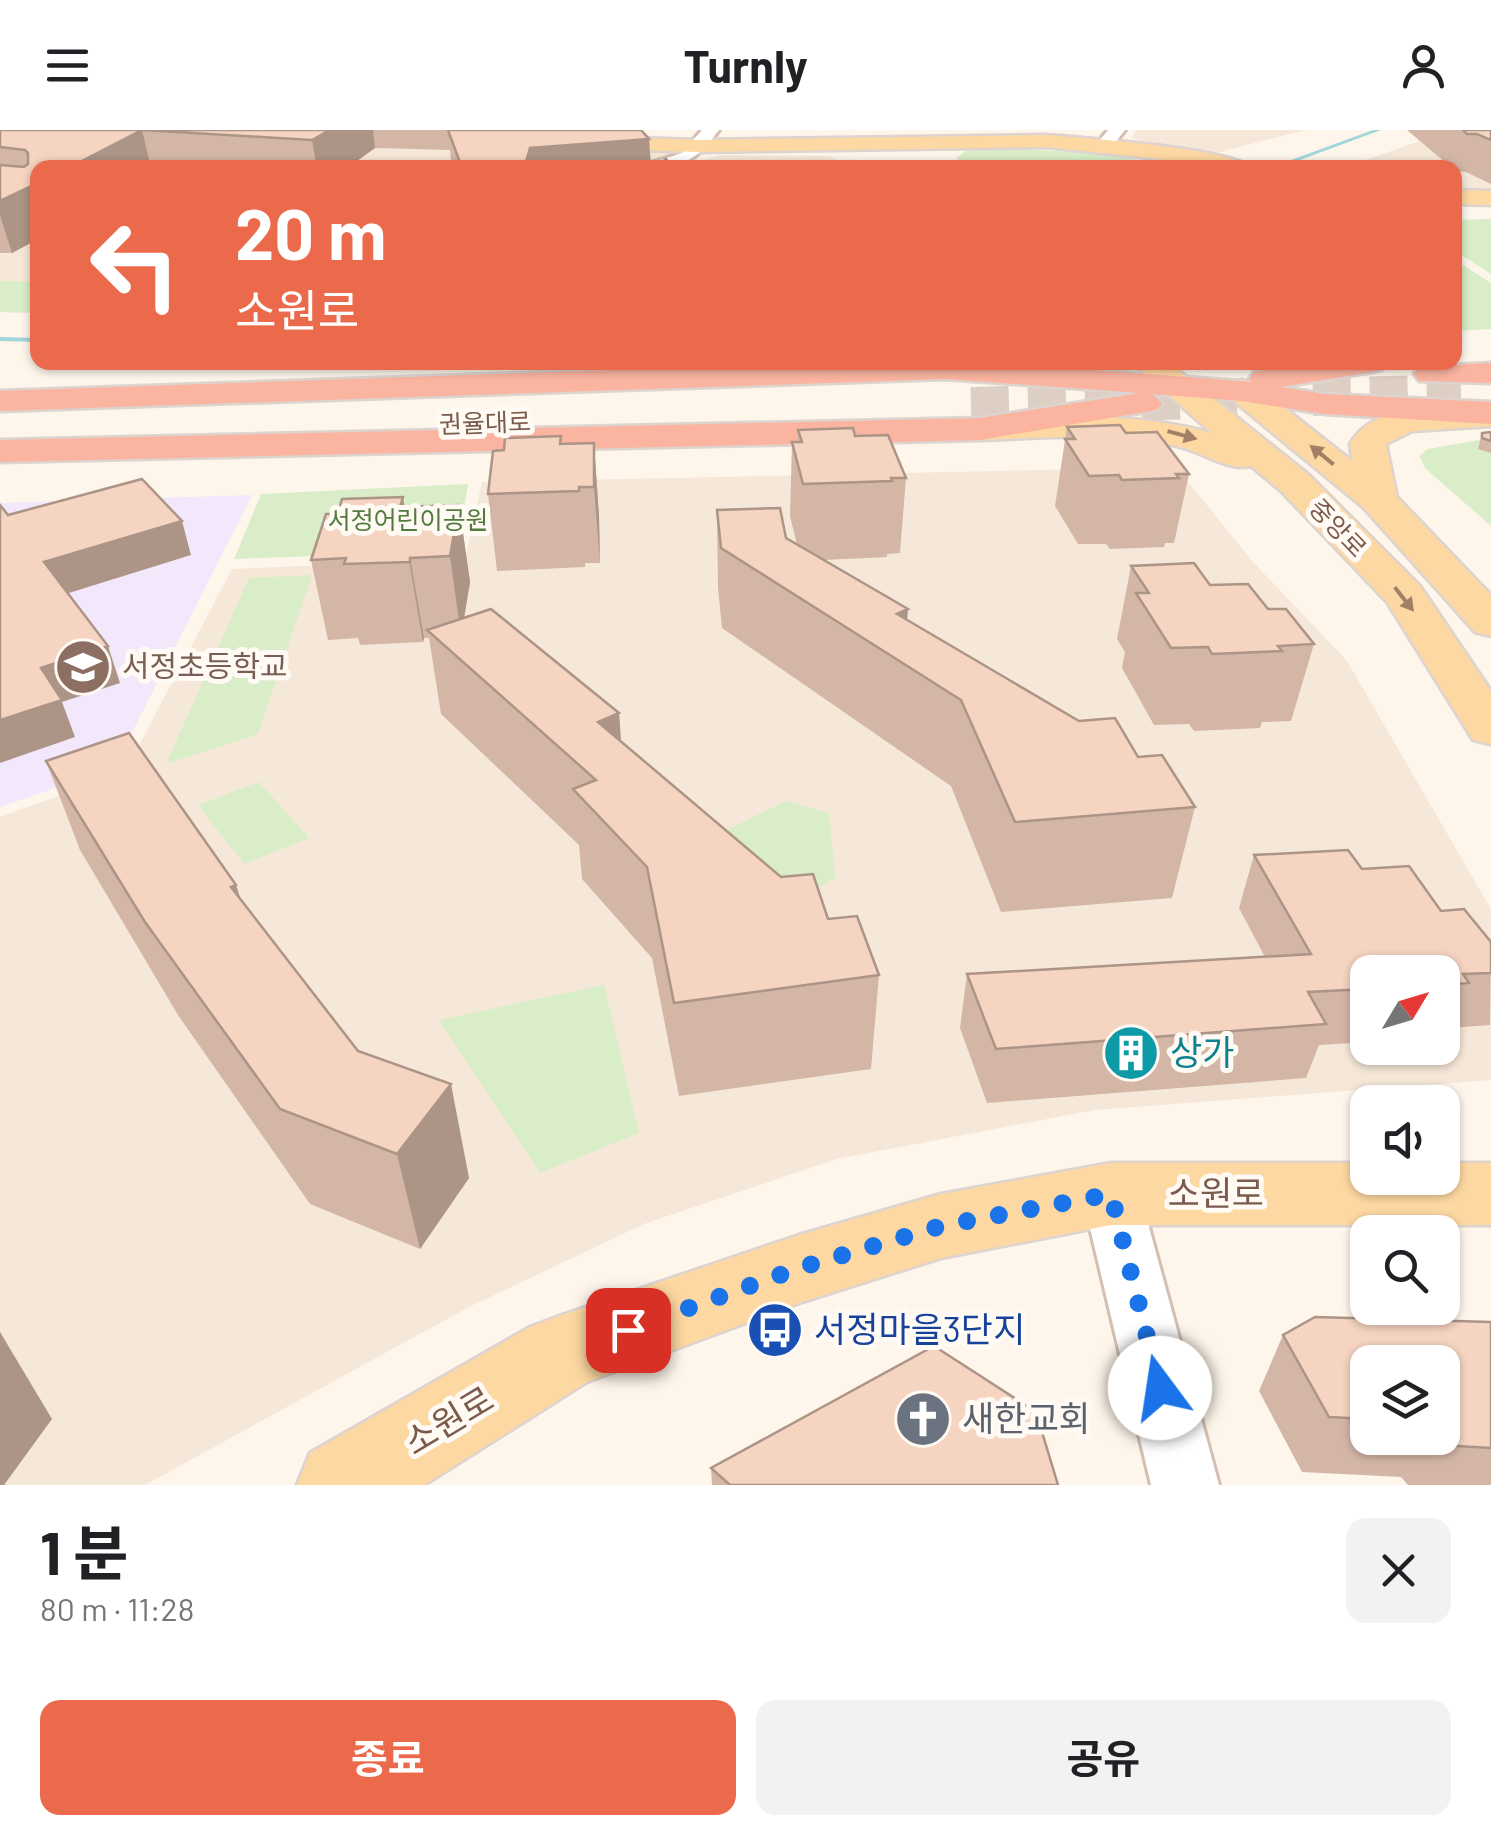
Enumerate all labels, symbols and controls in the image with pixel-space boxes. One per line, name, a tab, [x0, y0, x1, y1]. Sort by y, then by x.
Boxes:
icon: menu	[40, 38, 95, 93]
text: Turnly	[683, 38, 808, 92]
icon: person	[1396, 38, 1451, 93]
text: 20 m	[235, 190, 387, 274]
icon: left	[70, 200, 200, 330]
text: 소원로	[235, 282, 359, 336]
street label: 권율대로	[438, 405, 531, 439]
one-way arrow	[1167, 427, 1198, 443]
one-way arrow	[1310, 445, 1335, 466]
street label: 중앙로	[1304, 492, 1373, 563]
park label: 서정어린이공원	[327, 504, 489, 534]
one-way arrow	[1394, 585, 1415, 611]
school or university icon: 서정초등학교	[53, 637, 113, 697]
place label: 서정초등학교	[122, 647, 288, 683]
north arrow	[1350, 955, 1460, 1065]
map controls	[1350, 955, 1460, 1455]
building icon: 상가	[1101, 1023, 1161, 1083]
place label: 상가	[1170, 1030, 1234, 1072]
button: sound	[1350, 1085, 1460, 1195]
street label: 소원로	[1168, 1171, 1264, 1213]
button: search	[1350, 1215, 1460, 1325]
pin	[586, 1288, 671, 1373]
bus stop icon: 서정마을3단지	[745, 1300, 805, 1360]
icon: arrive	[601, 1303, 656, 1358]
place label: 서정마을3단지	[814, 1307, 1025, 1349]
position arrow	[1108, 1336, 1212, 1440]
button: layers	[1350, 1345, 1460, 1455]
street label: 소원로	[396, 1376, 500, 1462]
church icon: 새한교회	[893, 1389, 953, 1449]
place label: 새한교회	[962, 1396, 1091, 1438]
text: 1 분	[40, 1515, 128, 1587]
button: close	[1346, 1518, 1451, 1623]
text: 80 m · 11:28	[40, 1589, 194, 1627]
button: 종료	[40, 1700, 736, 1815]
button: 공유	[756, 1700, 1451, 1815]

